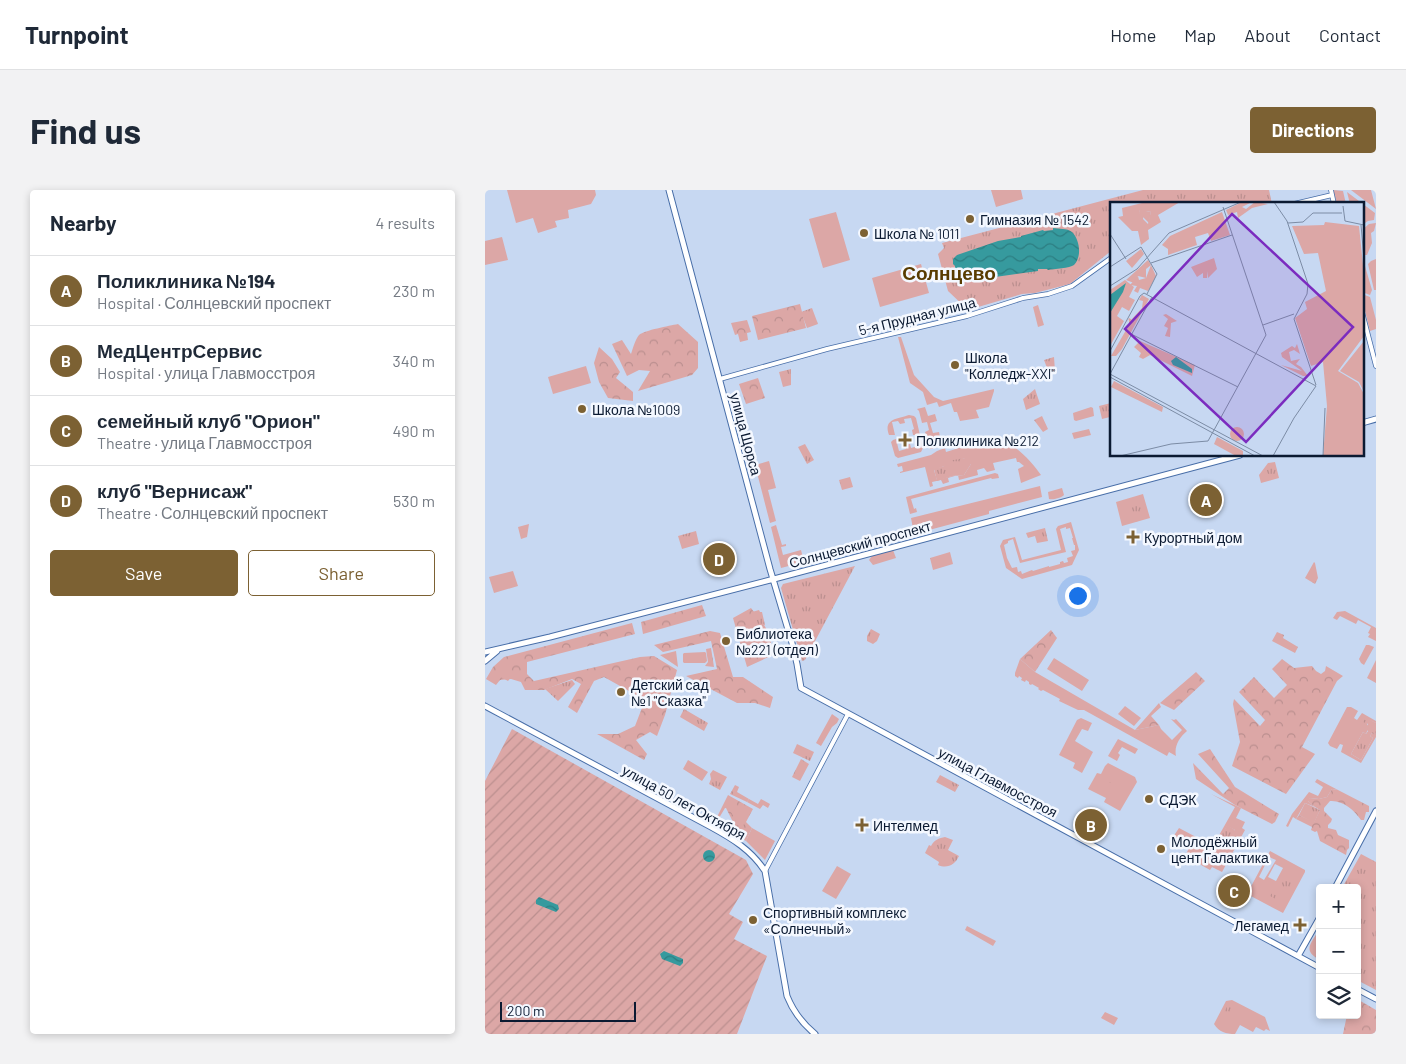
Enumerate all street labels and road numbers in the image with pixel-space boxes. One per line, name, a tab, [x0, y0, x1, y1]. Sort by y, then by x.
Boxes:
street label: 5-я Прудная улица	[857, 293, 977, 339]
street label: улица Щорса	[727, 391, 765, 477]
street label: Солнцевский проспект	[787, 517, 933, 571]
street label: улица Главмосстроя	[936, 743, 1060, 821]
street label: улица 50 лет Октября	[619, 761, 749, 843]

